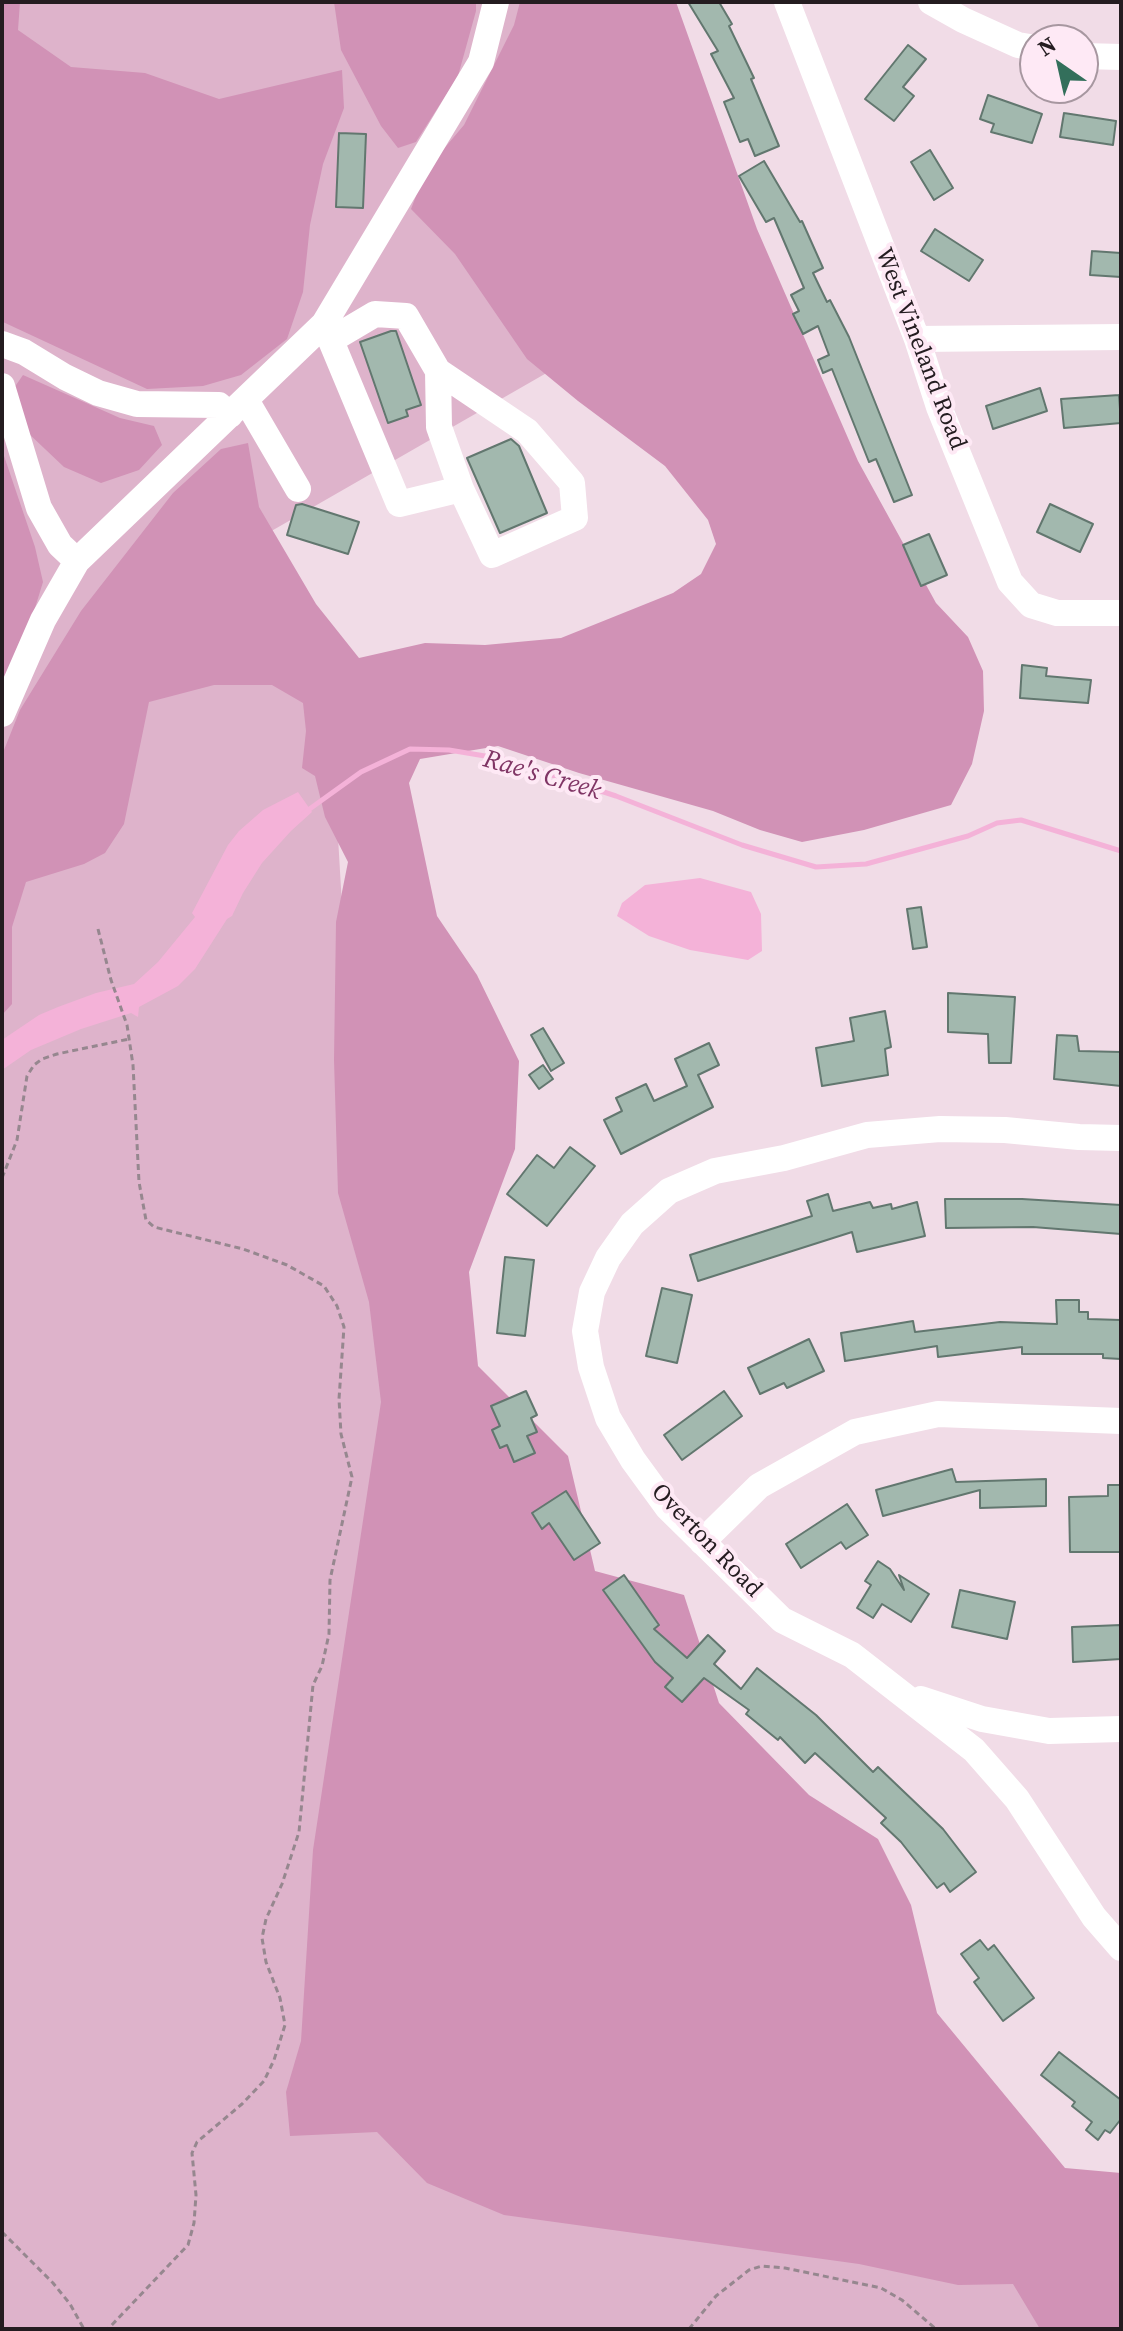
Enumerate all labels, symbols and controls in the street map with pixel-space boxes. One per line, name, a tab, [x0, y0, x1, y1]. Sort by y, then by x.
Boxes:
north arrow	[1019, 24, 1099, 104]
text: N	[1032, 29, 1062, 63]
street label: West Vineland Road	[868, 244, 972, 454]
water label: Rae's Creek	[480, 744, 604, 808]
street label: Overton Road	[645, 1478, 767, 1604]

